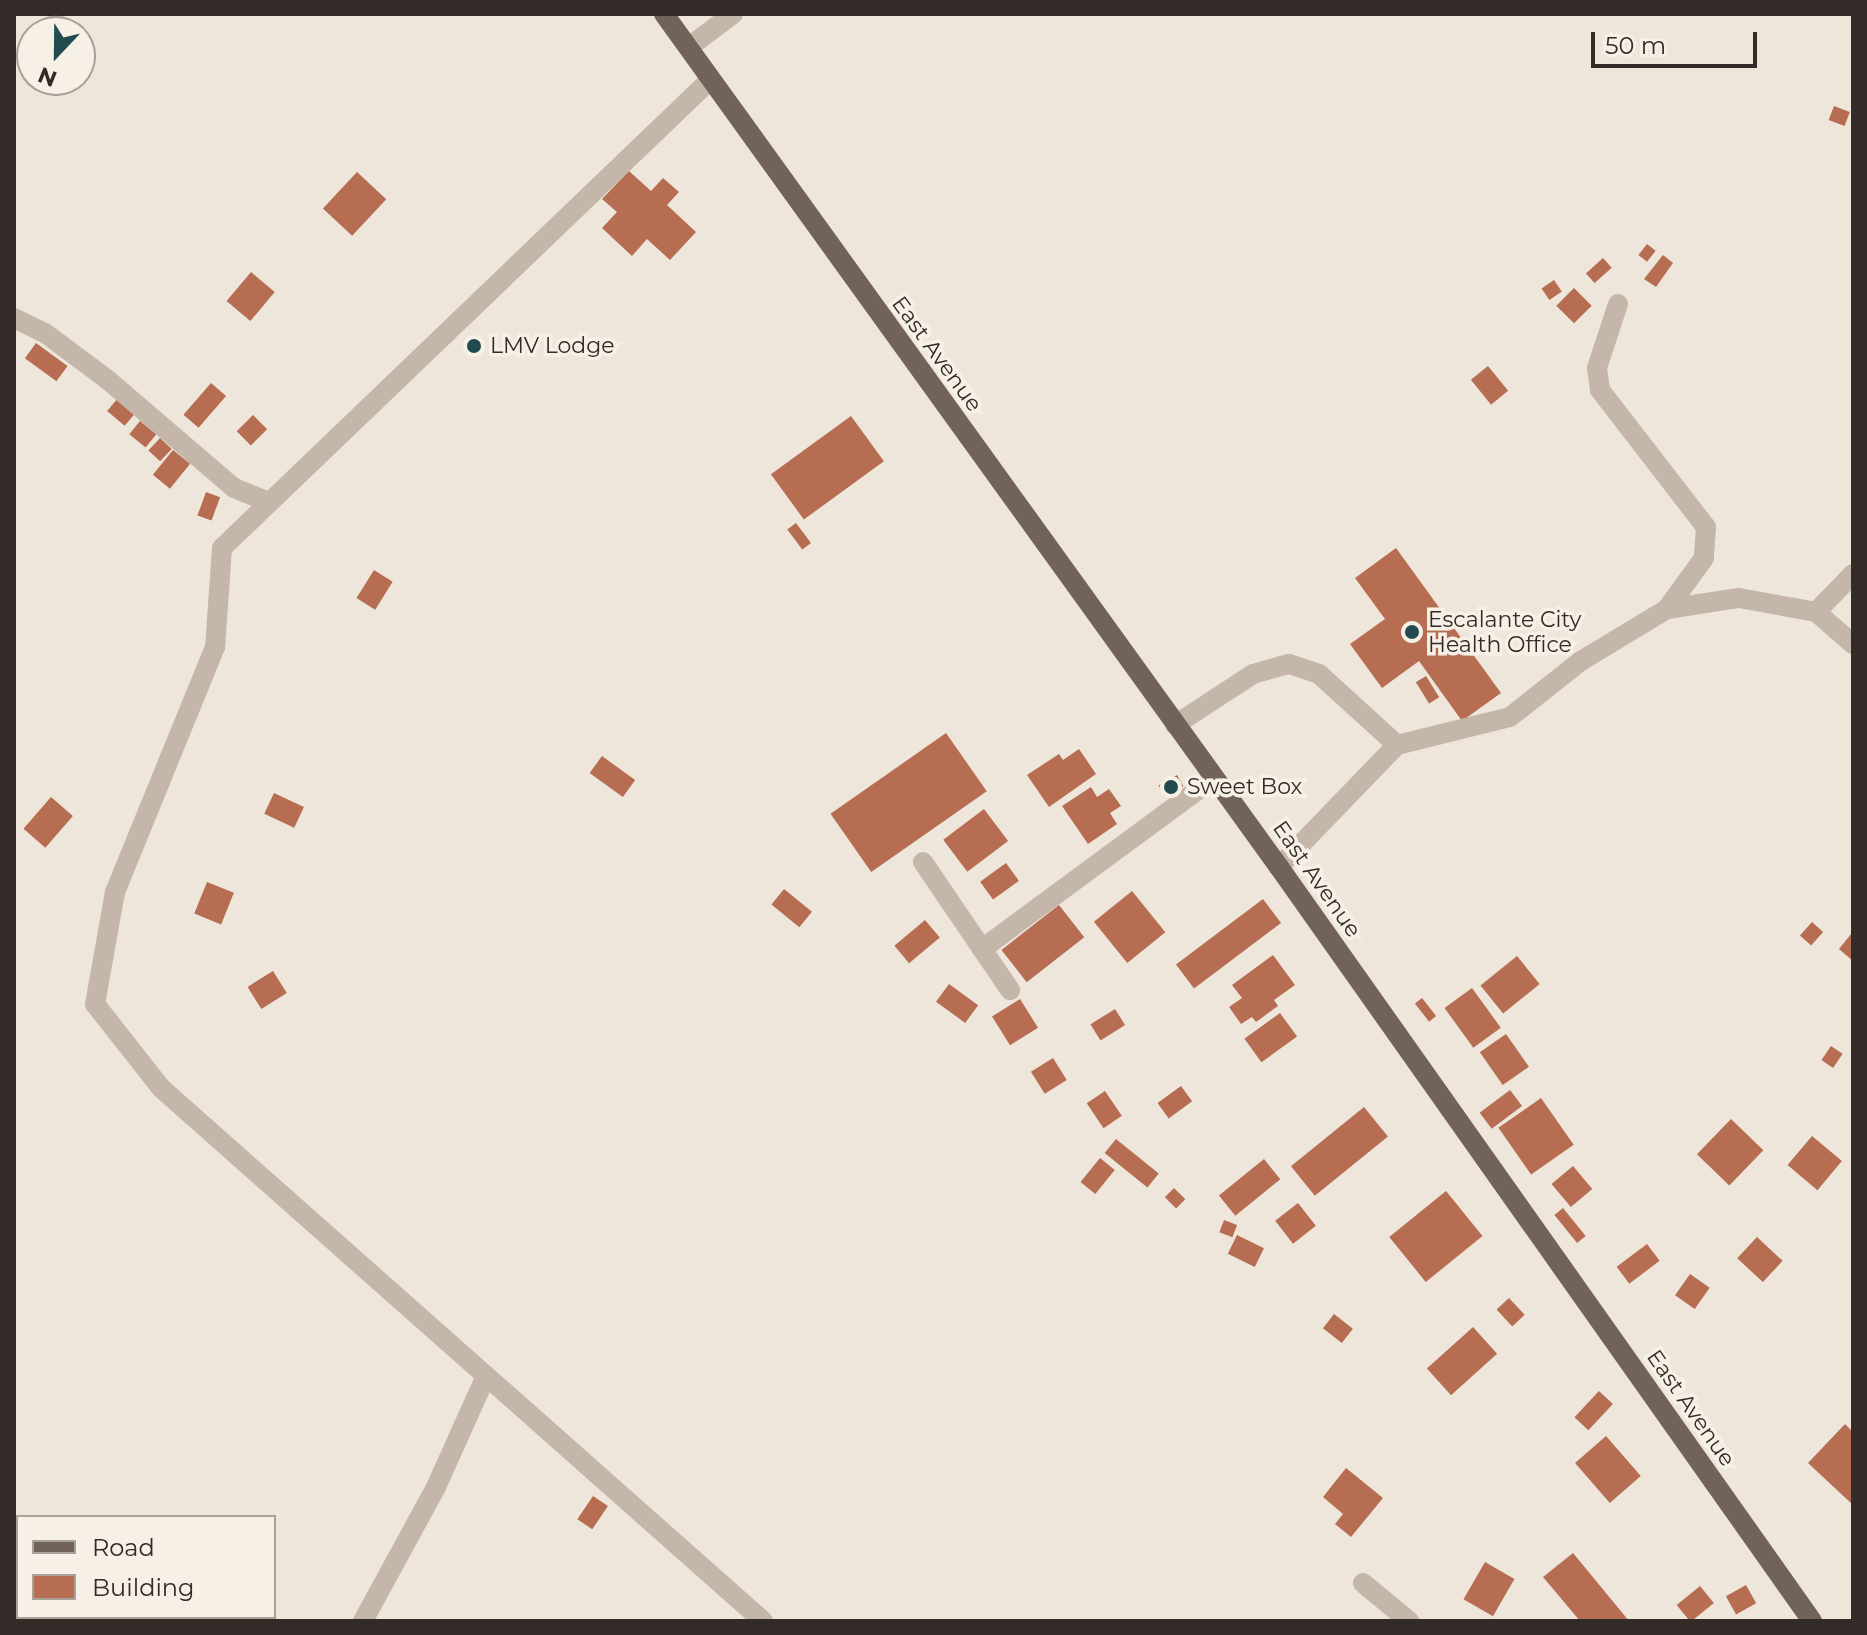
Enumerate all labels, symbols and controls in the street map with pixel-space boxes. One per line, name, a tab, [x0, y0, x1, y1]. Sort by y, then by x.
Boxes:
north arrow	[16, 16, 96, 96]
scale bar	[1595, 16, 1761, 66]
text: 50 m	[1605, 31, 1666, 60]
text: N	[34, 61, 61, 93]
street label: East Avenue	[886, 291, 988, 417]
place label: LMV Lodge	[490, 333, 615, 359]
marker: LMV Lodge	[465, 337, 483, 355]
place label: Escalante City Health Office	[1428, 606, 1581, 658]
marker: Escalante City Health Office	[1403, 623, 1421, 641]
place label: Sweet Box	[1187, 774, 1302, 800]
marker: Sweet Box	[1162, 778, 1180, 796]
street label: East Avenue	[1267, 816, 1367, 942]
street label: East Avenue	[1641, 1345, 1741, 1471]
legend	[16, 1515, 276, 1619]
text: Road	[92, 1533, 155, 1562]
text: Building	[92, 1573, 195, 1602]

